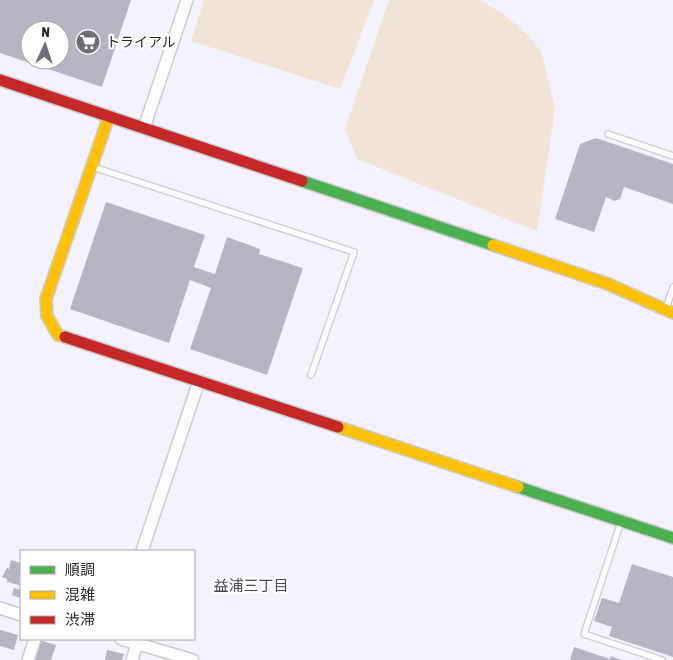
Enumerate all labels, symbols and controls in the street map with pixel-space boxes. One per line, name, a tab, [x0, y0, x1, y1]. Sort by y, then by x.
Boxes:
north arrow	[20, 20, 70, 70]
text: N	[41, 24, 50, 40]
supermarket icon: トライアル	[75, 29, 101, 55]
place label: トライアル	[106, 34, 176, 50]
legend	[20, 550, 195, 640]
text: 順調	[65, 561, 95, 578]
district label: 益浦三丁目	[213, 577, 289, 594]
text: 混雑	[65, 586, 95, 603]
text: 渋滞	[65, 611, 95, 628]

